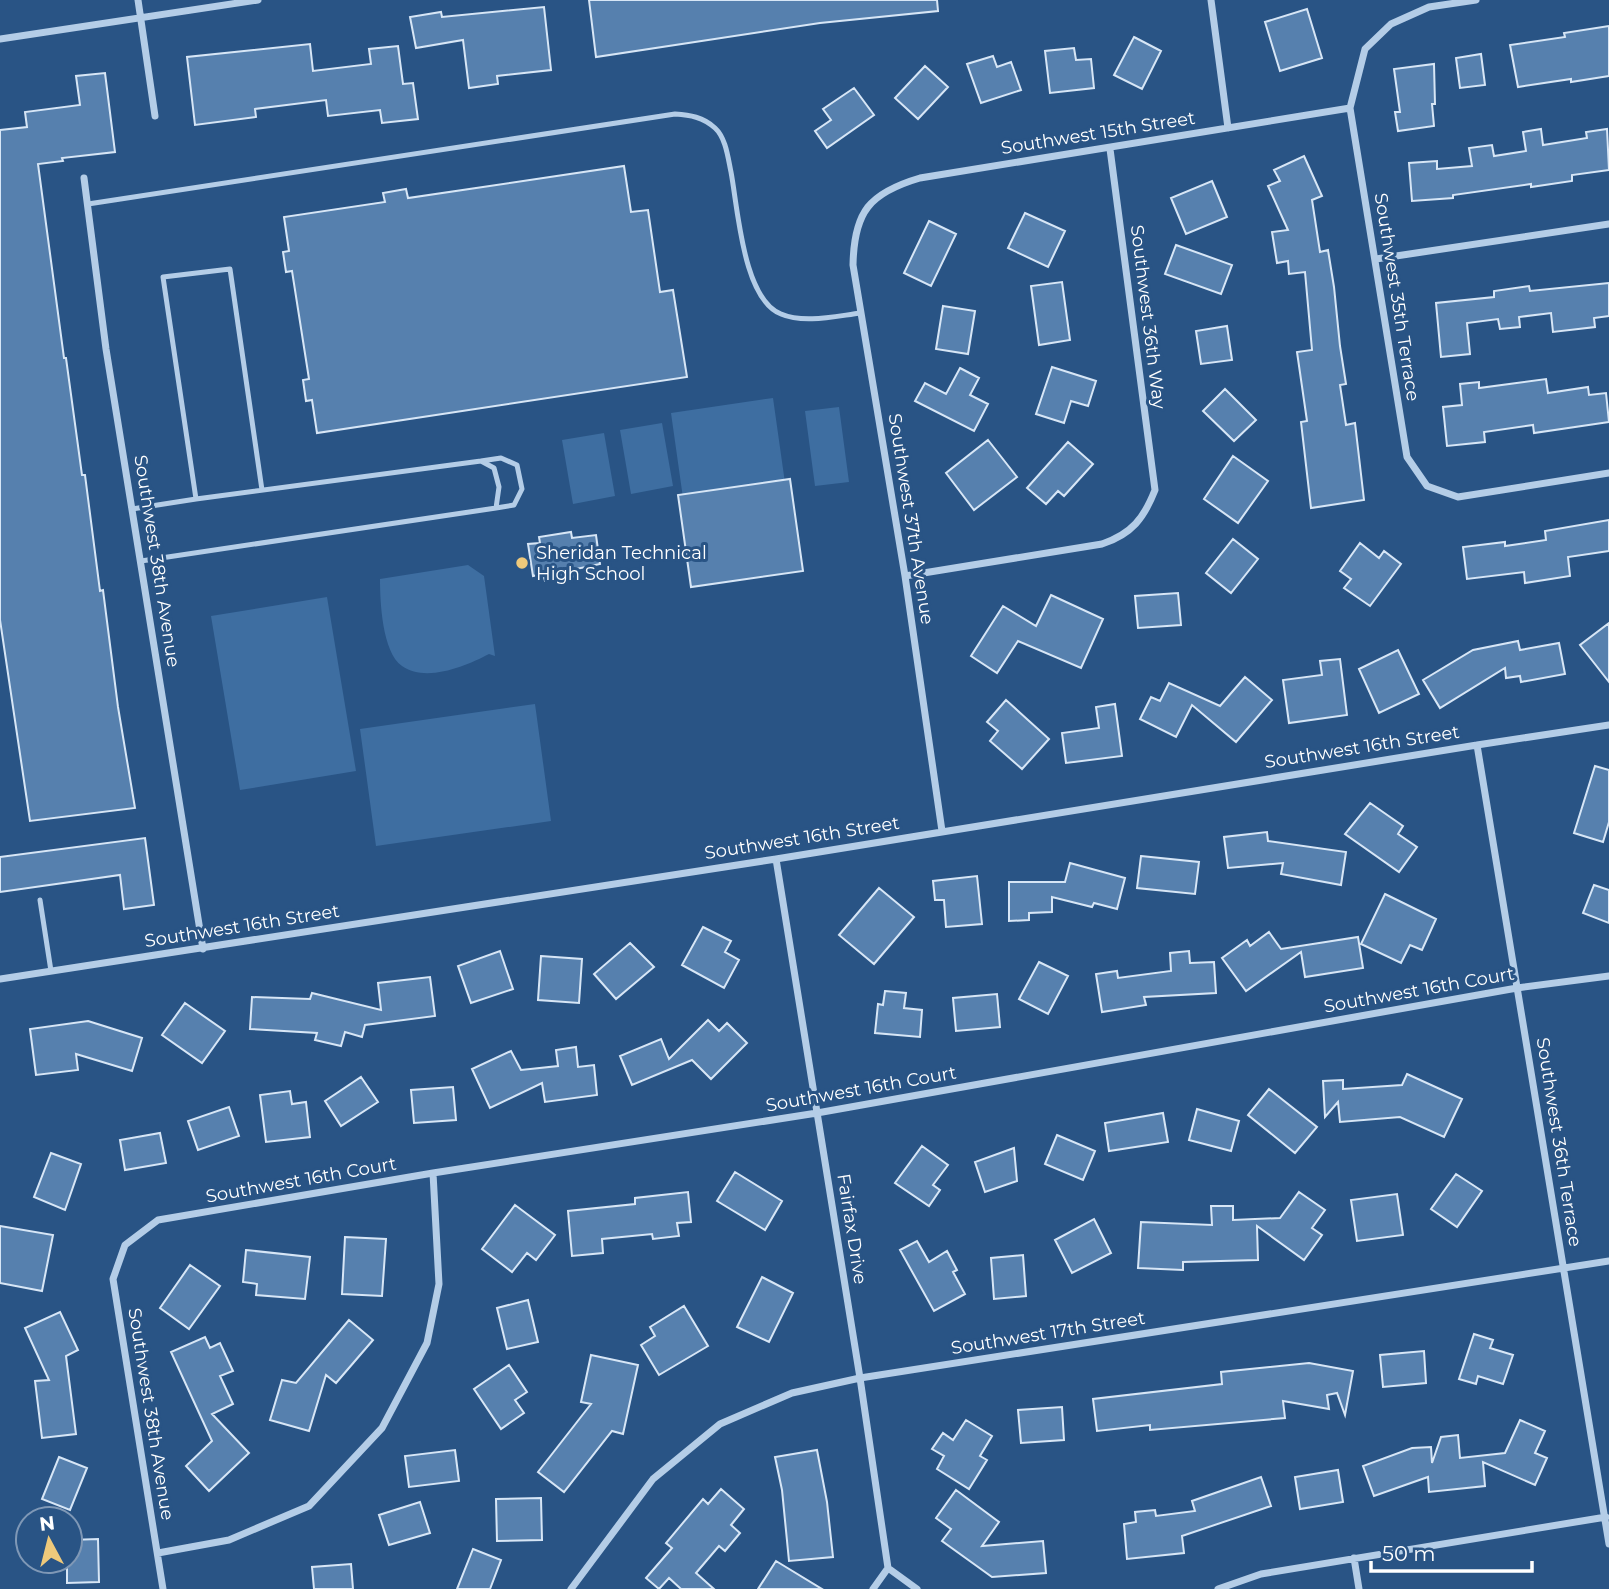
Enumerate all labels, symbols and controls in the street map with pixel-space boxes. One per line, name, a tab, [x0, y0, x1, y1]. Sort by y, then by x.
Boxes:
street label: Southwest 15th Street	[999, 107, 1197, 159]
street label: Southwest 35th Terrace	[1370, 191, 1424, 403]
street label: Southwest 36th Way	[1126, 224, 1170, 411]
street label: Southwest 37th Avenue	[883, 412, 939, 626]
street label: Southwest 38th Avenue	[129, 453, 185, 669]
place label: Sheridan Technical High School	[536, 542, 707, 585]
marker: Sheridan Technical High School	[514, 555, 530, 571]
street label: Southwest 16th Street	[1263, 721, 1461, 773]
street label: Southwest 16th Street	[703, 812, 901, 864]
street label: Southwest 16th Street	[143, 900, 341, 952]
street label: Southwest 16th Court	[1322, 962, 1516, 1018]
street label: Southwest 36th Terrace	[1532, 1036, 1586, 1248]
street label: Southwest 16th Court	[764, 1061, 958, 1117]
street label: Southwest 16th Court	[204, 1152, 398, 1208]
street label: Fairfax Drive	[832, 1172, 872, 1286]
street label: Southwest 38th Avenue	[123, 1306, 179, 1522]
street label: Southwest 17th Street	[949, 1307, 1147, 1359]
north arrow	[14, 1505, 84, 1575]
text: N	[38, 1511, 56, 1536]
scale bar	[1371, 1530, 1532, 1574]
text: 50 m	[1382, 1541, 1436, 1566]

